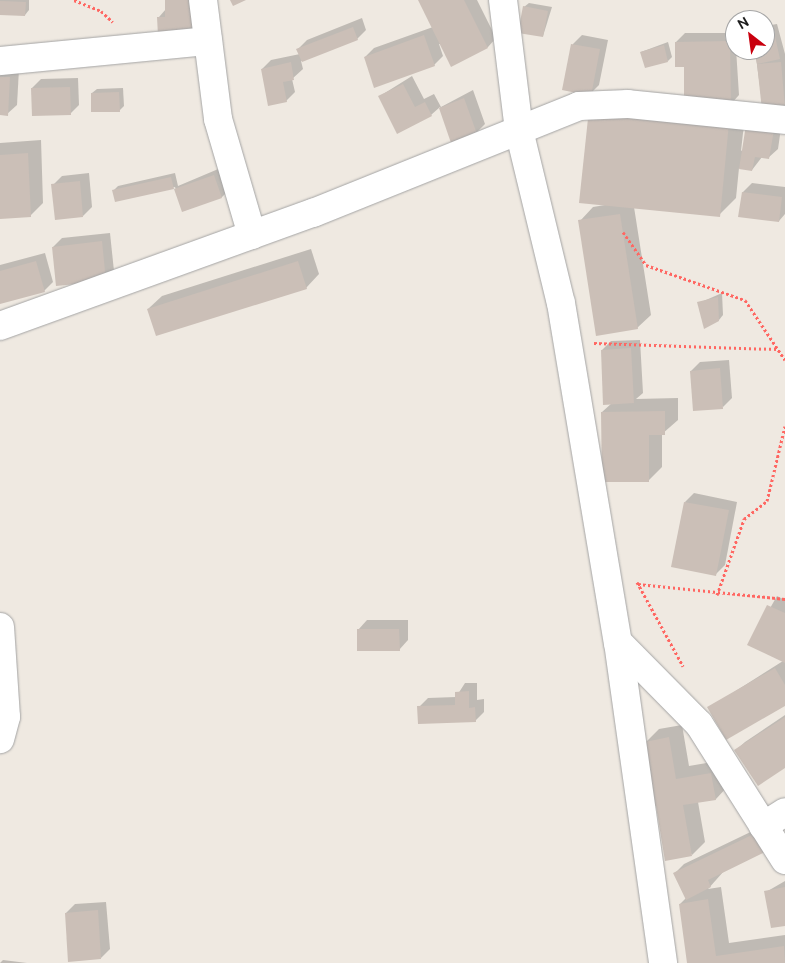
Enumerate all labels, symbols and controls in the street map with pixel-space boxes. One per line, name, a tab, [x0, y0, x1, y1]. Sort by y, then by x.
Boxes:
north arrow	[725, 10, 775, 60]
text: N	[734, 13, 752, 32]

